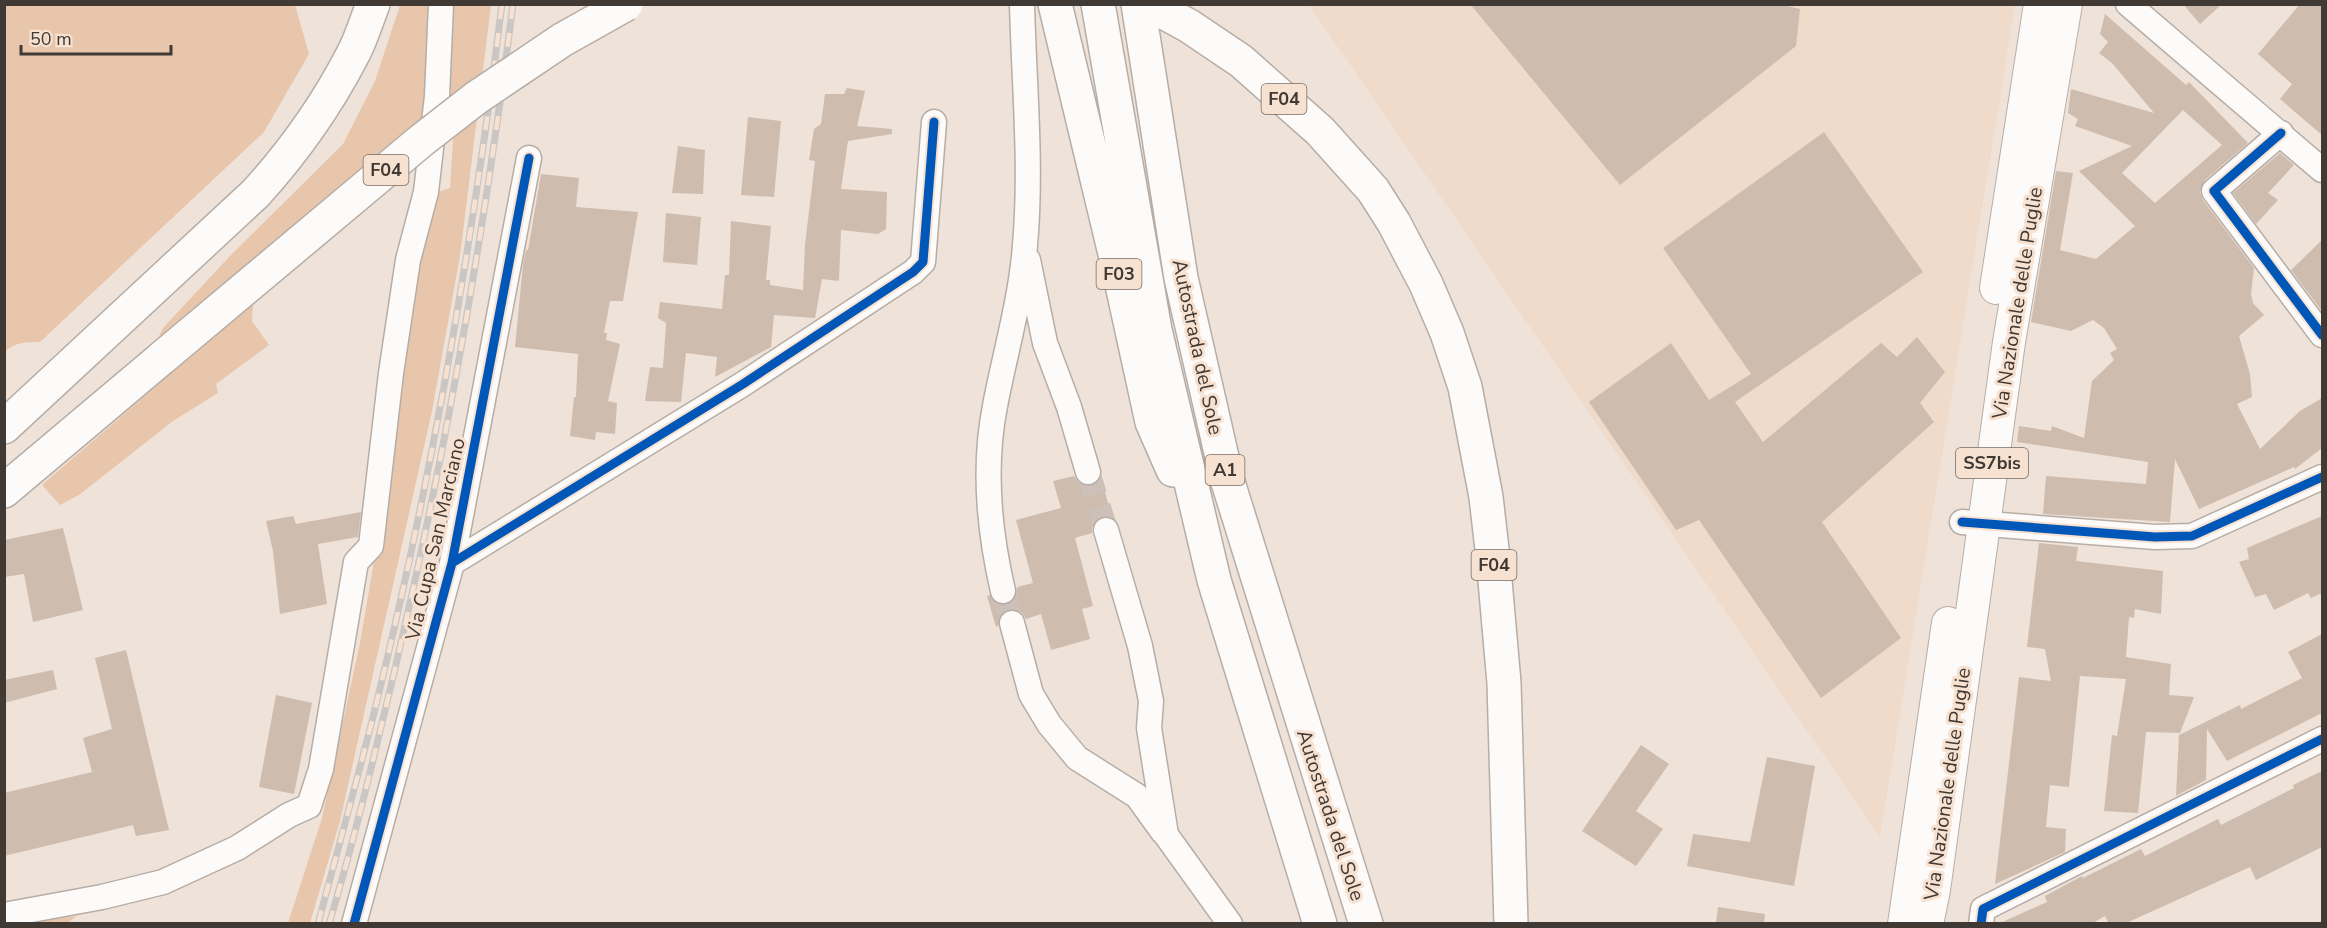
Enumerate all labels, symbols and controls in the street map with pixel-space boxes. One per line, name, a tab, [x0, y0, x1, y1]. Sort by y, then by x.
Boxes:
scale bar	[21, 18, 171, 56]
text: 50 m	[30, 27, 72, 51]
road number: F04	[1262, 84, 1306, 114]
road number: F04	[364, 155, 408, 185]
street label: Via Nazionale delle Puglie	[1986, 185, 2049, 422]
street label: Autostrada del Sole	[1166, 257, 1229, 437]
road number: F03	[1096, 259, 1142, 289]
street label: Via Cupa San Marciano	[399, 435, 472, 644]
road number: SS7bis	[1956, 448, 2028, 478]
road number: A1	[1206, 455, 1244, 485]
road number: F04	[1472, 550, 1516, 580]
street label: Via Nazionale delle Puglie	[1918, 666, 1977, 903]
street label: Autostrada del Sole	[1290, 726, 1371, 904]

